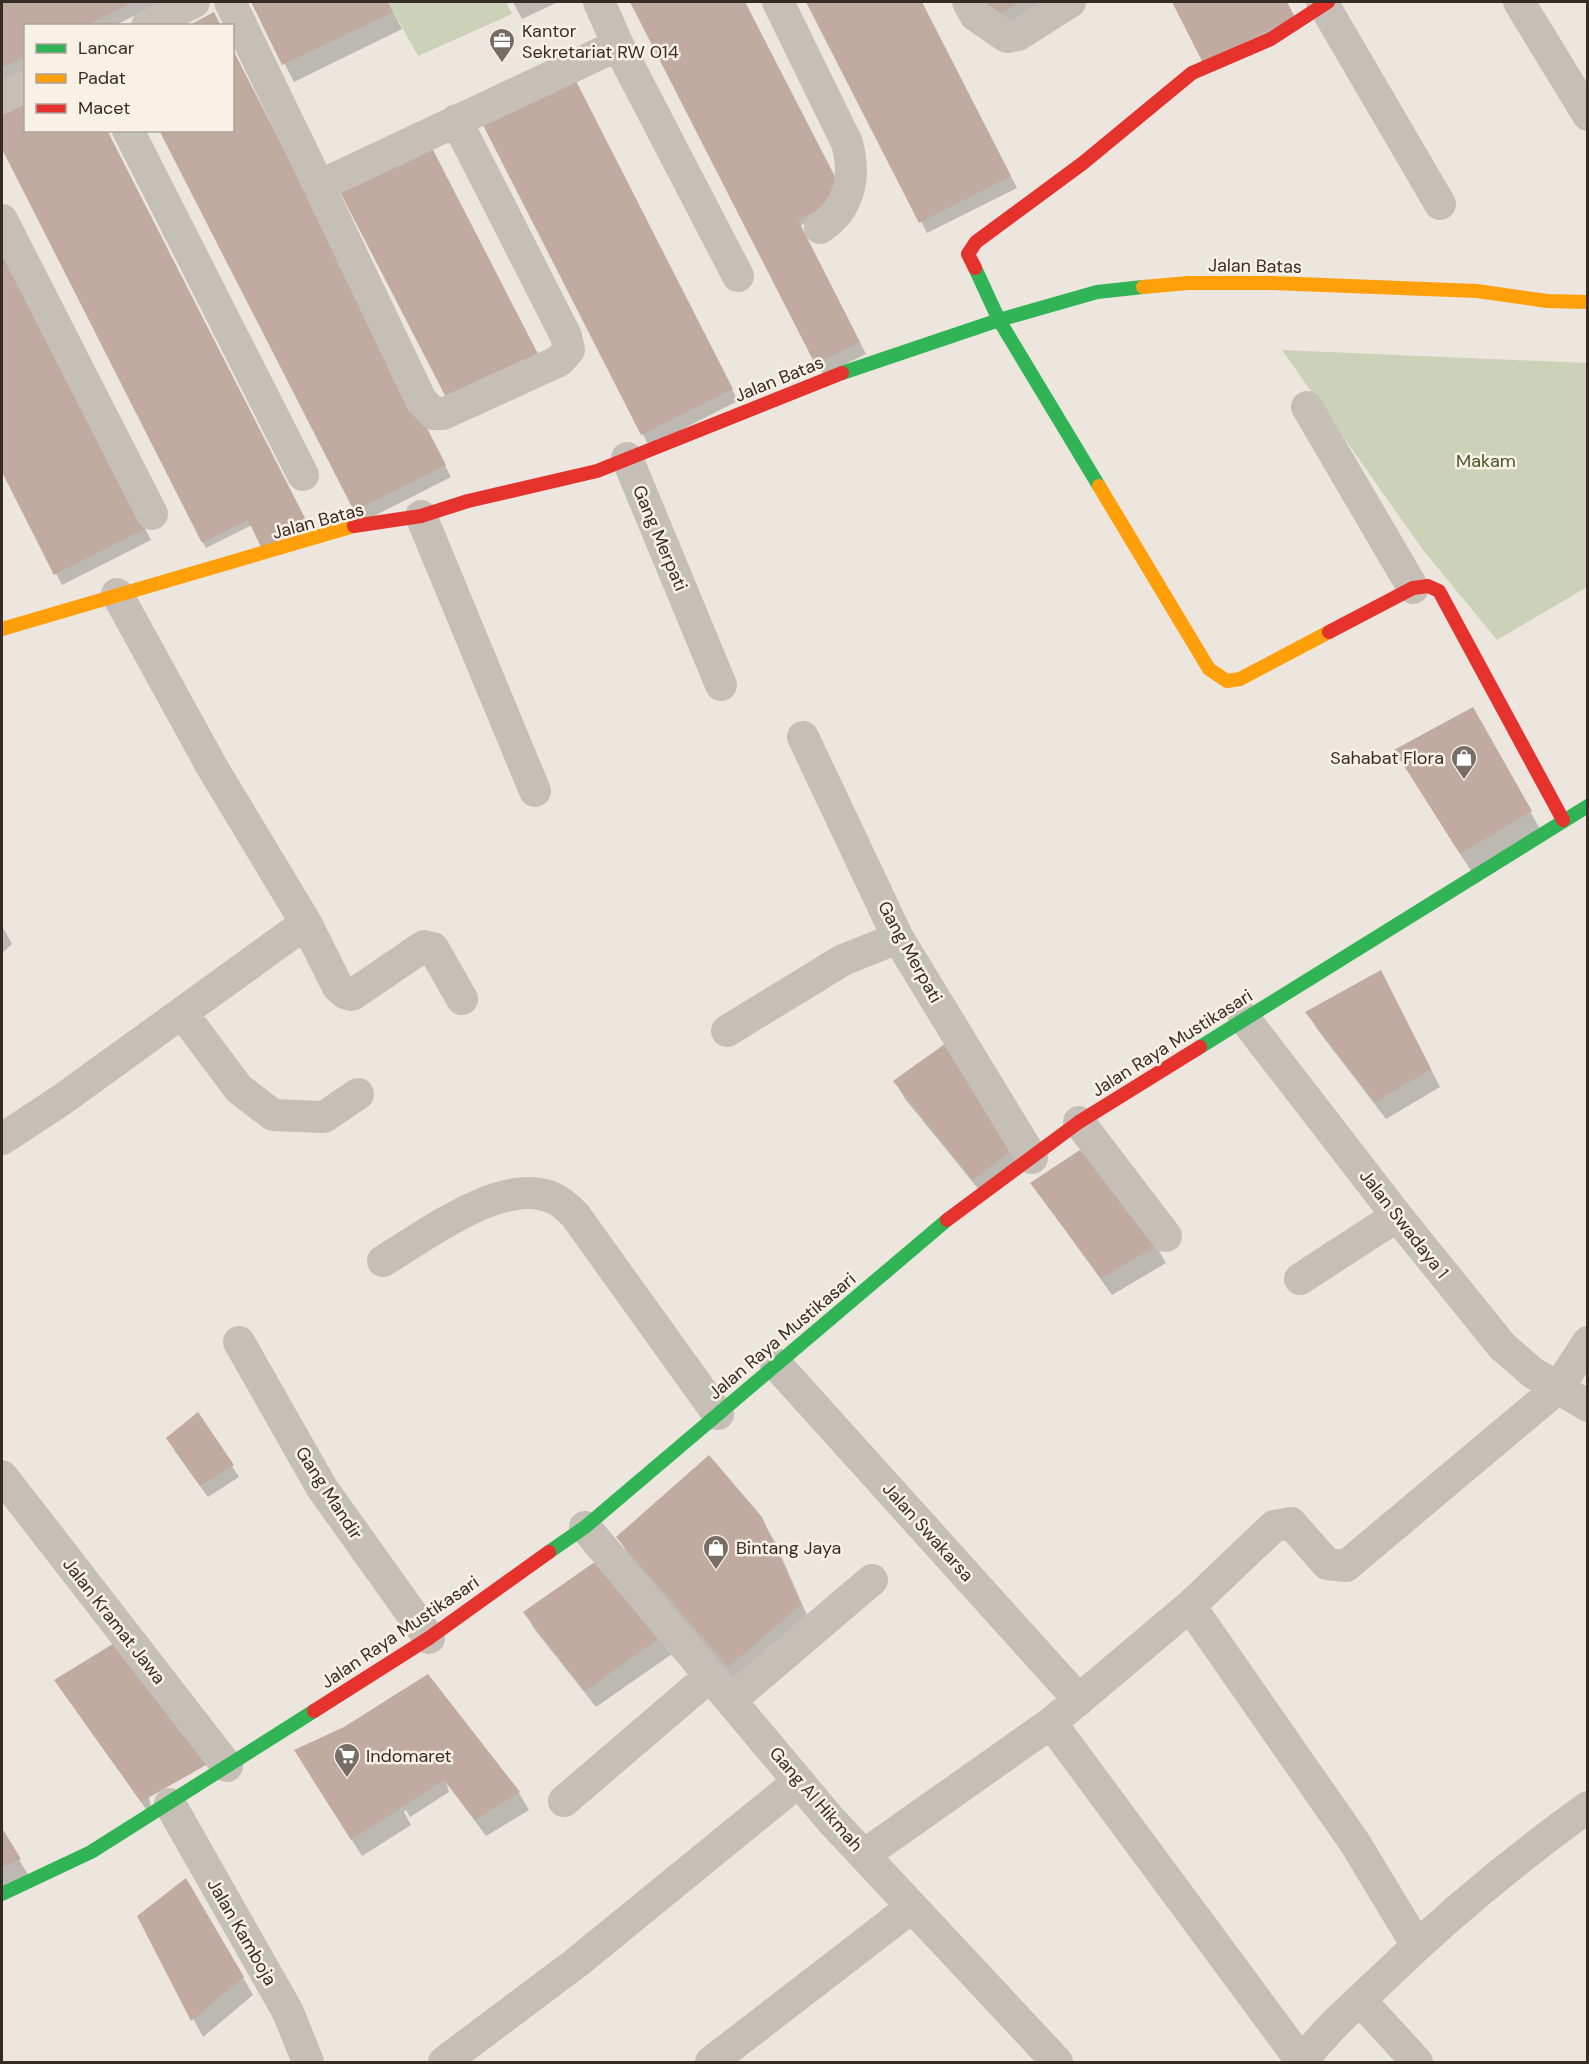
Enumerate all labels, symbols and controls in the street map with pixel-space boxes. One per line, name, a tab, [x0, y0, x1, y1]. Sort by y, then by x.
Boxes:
place label: Kantor Sekretariat RW 014	[522, 19, 679, 64]
legend	[24, 24, 234, 132]
office icon: Kantor Sekretariat RW 014	[487, 26, 517, 64]
text: Lancar	[78, 36, 135, 60]
text: Padat	[78, 66, 126, 90]
text: Macet	[78, 96, 130, 120]
street label: Jalan Batas	[1208, 253, 1302, 279]
street label: Jalan Batas	[731, 350, 827, 408]
park label: Makam	[1456, 449, 1516, 473]
street label: Gang Merpati	[627, 481, 693, 595]
street label: Jalan Batas	[269, 497, 367, 545]
shop icon: Sahabat Flora	[1449, 743, 1479, 781]
place label: Sahabat Flora	[1330, 746, 1444, 770]
street label: Gang Merpati	[872, 897, 948, 1007]
street label: Jalan Raya Mustikasari	[1087, 984, 1257, 1102]
street label: Jalan Swadaya 1	[1354, 1165, 1454, 1283]
street label: Jalan Raya Mustikasari	[703, 1267, 861, 1405]
street label: Gang Mandir	[290, 1442, 368, 1544]
street label: Jalan Swakarsa	[877, 1477, 979, 1587]
shop icon: Bintang Jaya	[701, 1533, 731, 1571]
place label: Bintang Jaya	[736, 1536, 841, 1560]
street label: Jalan Kramat Jawa	[57, 1553, 171, 1689]
street label: Jalan Raya Mustikasari	[316, 1570, 484, 1694]
supermarket icon: Indomaret	[332, 1741, 362, 1779]
street label: Gang Al Hikmah	[764, 1742, 868, 1856]
place label: Indomaret	[366, 1744, 452, 1768]
street label: Jalan Kamboja	[202, 1874, 282, 1990]

